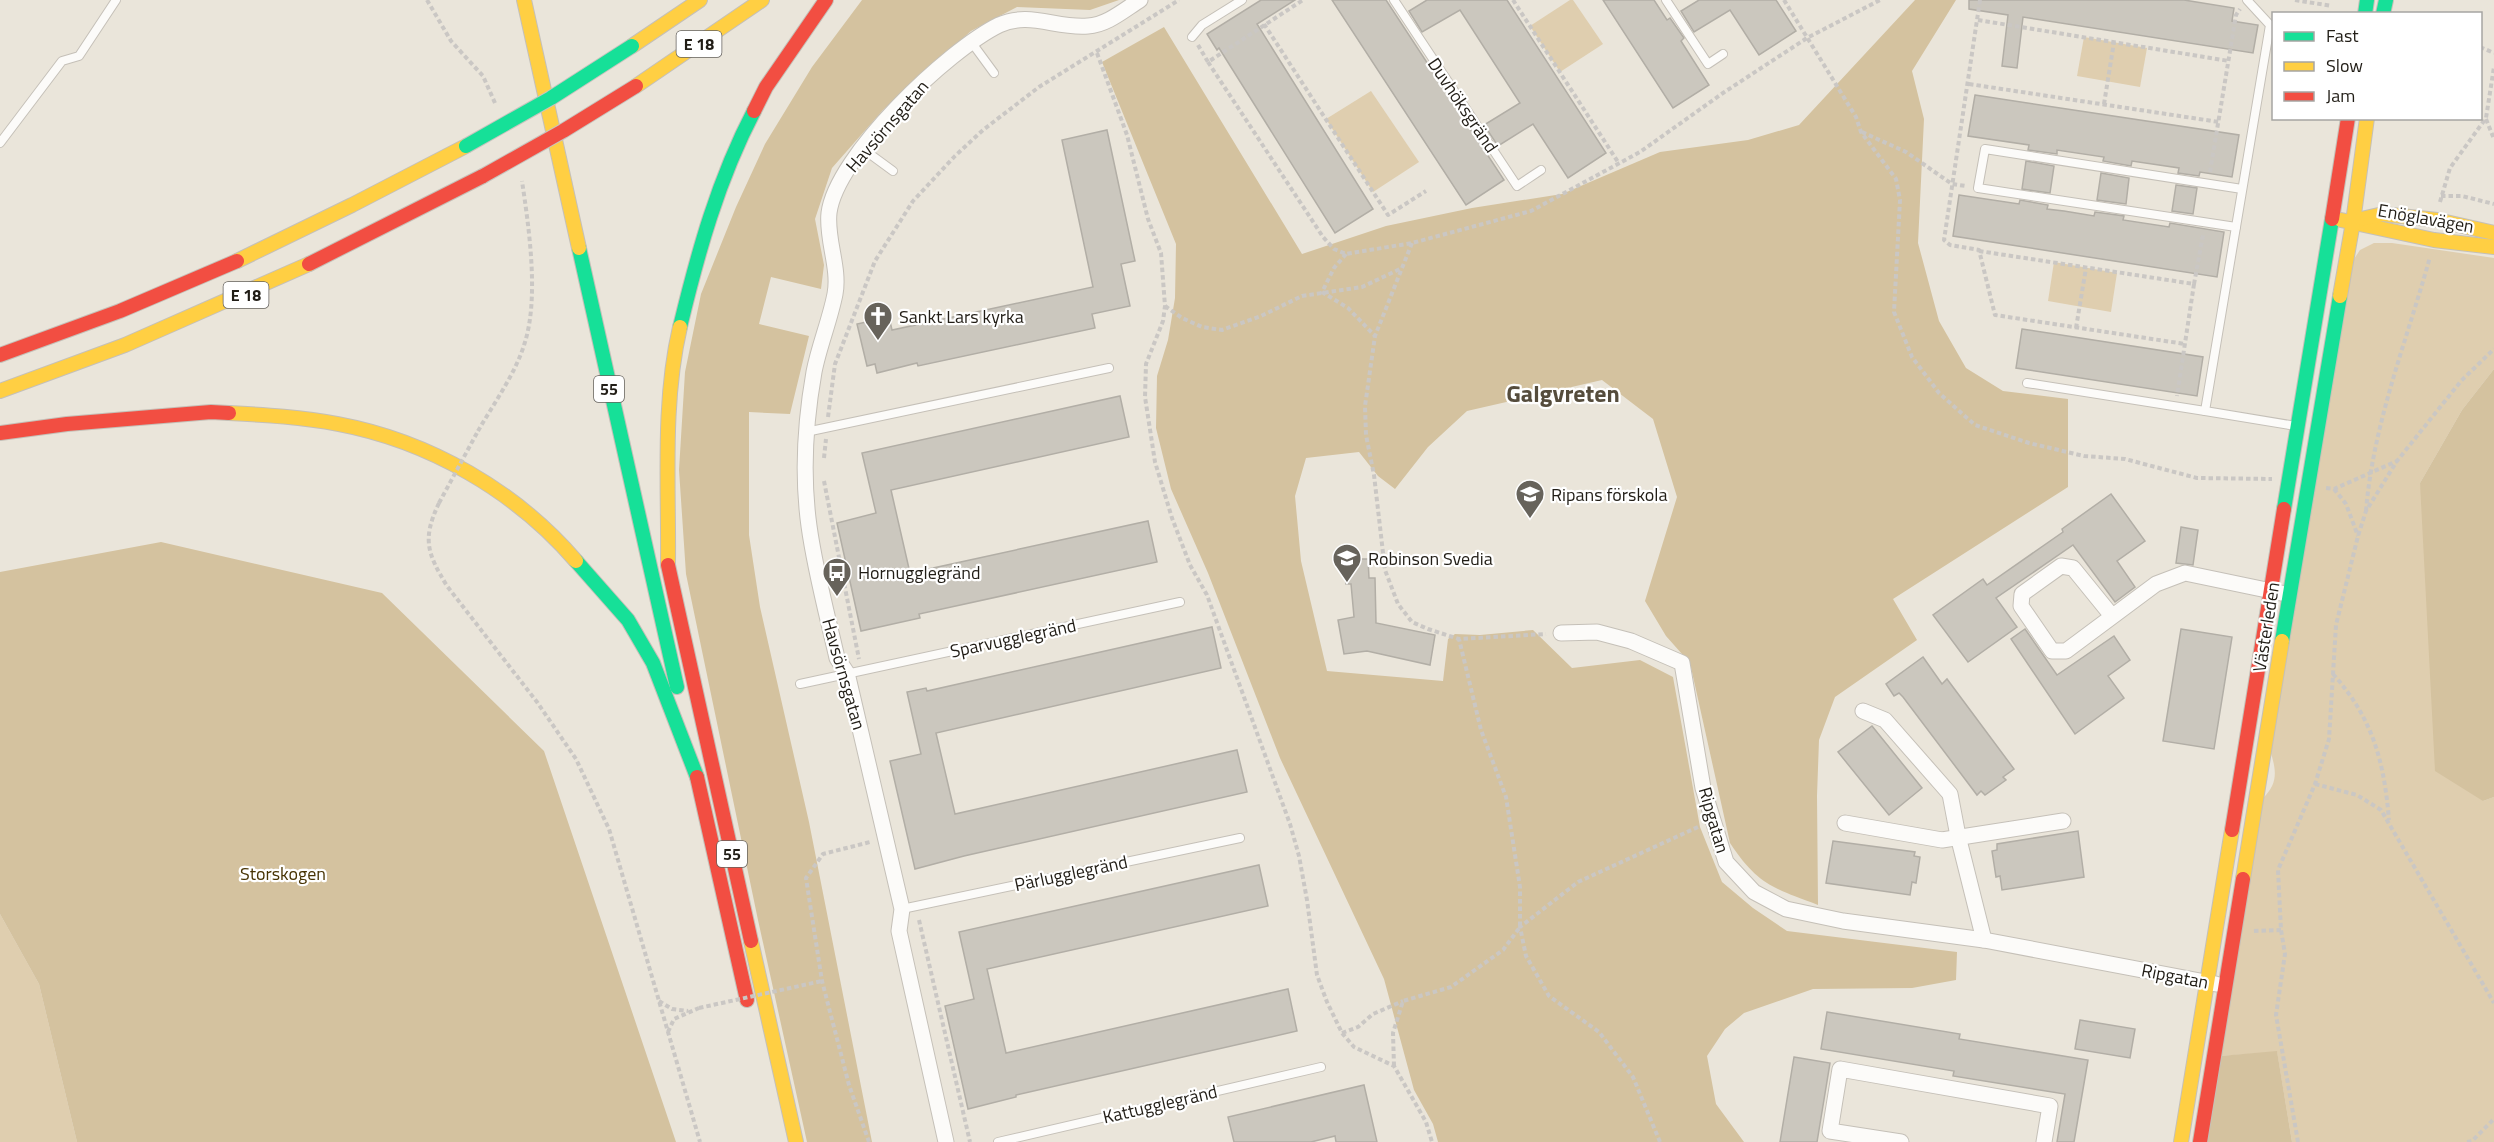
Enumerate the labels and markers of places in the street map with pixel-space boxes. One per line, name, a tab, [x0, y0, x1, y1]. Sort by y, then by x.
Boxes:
church icon: Sankt Lars kyrka	[862, 300, 894, 342]
place label: Sankt Lars kyrka	[899, 303, 1024, 330]
school or university icon: Ripans förskola	[1514, 478, 1546, 520]
place label: Ripans förskola	[1551, 481, 1668, 508]
school or university icon: Robinson Svedia	[1331, 542, 1363, 584]
place label: Robinson Svedia	[1368, 545, 1493, 572]
bus stop icon: Hornugglegränd	[821, 556, 853, 598]
place label: Hornugglegränd	[858, 559, 980, 586]

